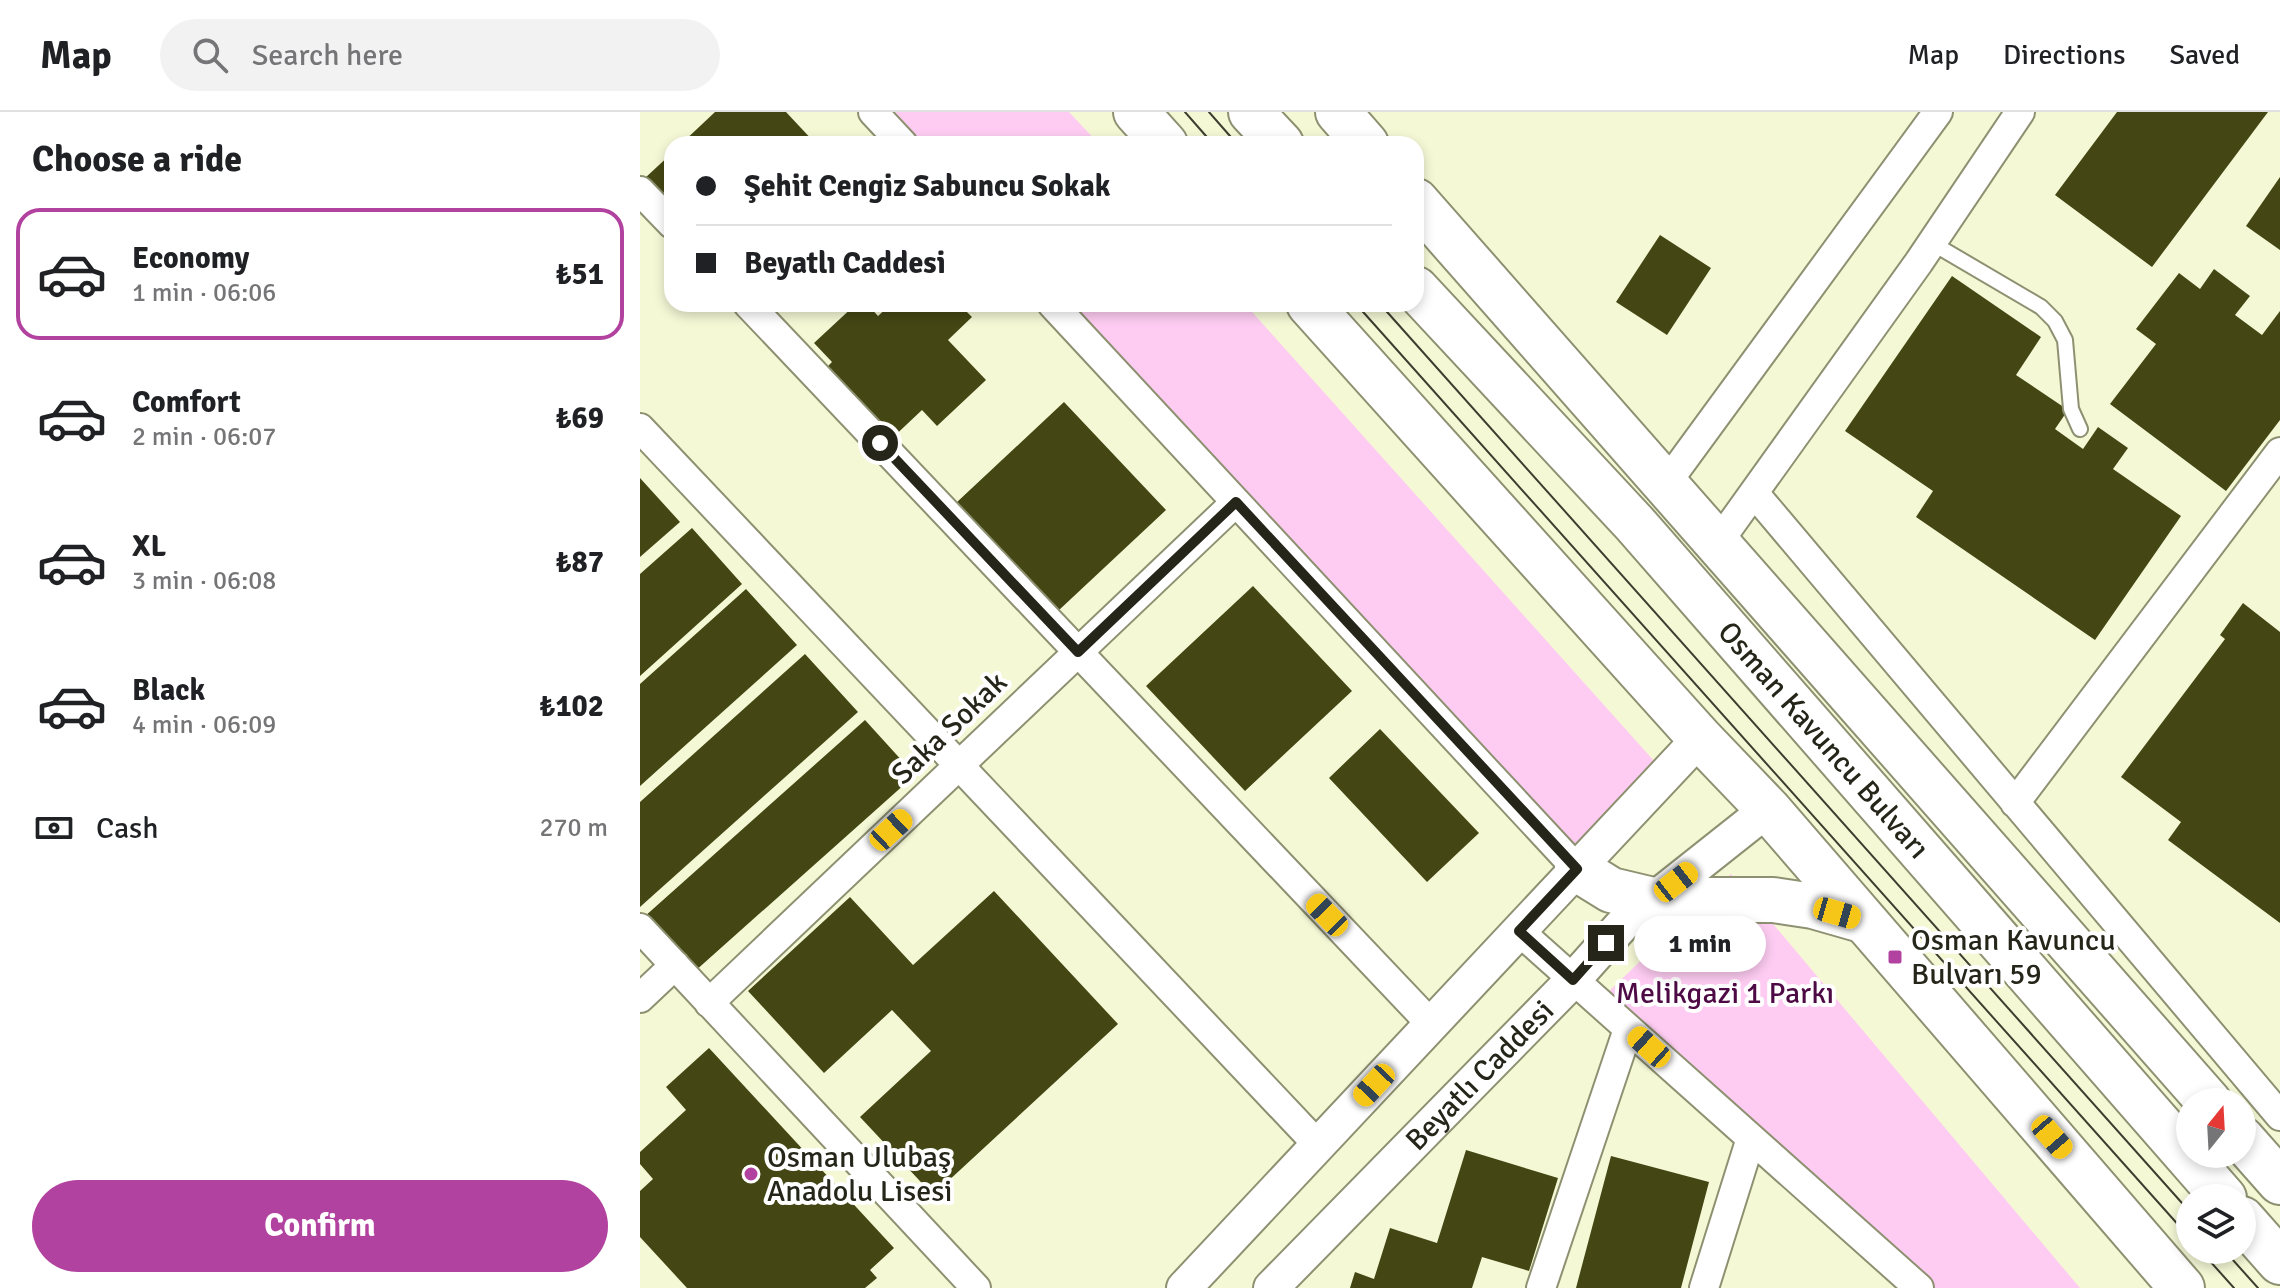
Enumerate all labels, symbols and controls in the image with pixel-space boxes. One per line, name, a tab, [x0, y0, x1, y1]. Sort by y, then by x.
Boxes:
search box	[160, 19, 720, 91]
text: Map	[40, 32, 112, 79]
icon: search	[188, 33, 232, 77]
text: Search here	[252, 37, 403, 74]
text: Map	[1907, 38, 1959, 72]
text: Directions	[2003, 38, 2125, 72]
text: Saved	[2169, 38, 2240, 72]
text: Choose a ride	[32, 137, 242, 182]
text: Şehit Cengiz Sabuncu Sokak	[744, 168, 1111, 205]
icon: car	[36, 238, 108, 310]
text: Economy	[132, 240, 249, 277]
text: Beyatlı Caddesi	[744, 245, 946, 282]
text: ₺51	[555, 256, 604, 293]
text: 1 min · 06:06	[132, 277, 276, 309]
icon: car	[36, 382, 108, 454]
text: Comfort	[132, 384, 241, 421]
text: ₺69	[555, 400, 604, 437]
text: 2 min · 06:07	[132, 421, 276, 453]
route start	[862, 425, 898, 461]
icon: car	[36, 526, 108, 598]
text: XL	[132, 528, 166, 565]
text: ₺87	[555, 544, 604, 581]
text: 3 min · 06:08	[132, 565, 276, 597]
street label: Osman Kavuncu Bulvarı	[1710, 614, 1937, 866]
street label: Saka Sokak	[884, 664, 1015, 792]
icon: car	[36, 670, 108, 742]
text: Black	[132, 672, 205, 709]
text: ₺102	[539, 688, 604, 725]
text: 4 min · 06:09	[132, 709, 276, 741]
car	[865, 805, 917, 855]
icon: cash	[32, 806, 76, 850]
text: Cash	[96, 810, 159, 847]
text: 270 m	[539, 812, 608, 844]
car	[1650, 858, 1702, 906]
car	[1302, 889, 1352, 941]
car	[1811, 895, 1863, 931]
callout: 1 min	[1634, 915, 1766, 971]
place label: Osman Kavuncu Bulvarı 59	[1911, 922, 2116, 993]
route end	[1588, 925, 1624, 961]
text: 1 min	[1669, 928, 1731, 960]
marker: Osman Kavuncu Bulvarı 59	[1886, 948, 1904, 966]
park label: Melikgazi 1 Parkı	[1616, 975, 1834, 1012]
street label: Beyatlı Caddesi	[1398, 992, 1562, 1159]
car	[1623, 1022, 1675, 1072]
car	[1349, 1059, 1399, 1111]
north arrow	[2176, 1088, 2256, 1168]
map controls	[2176, 1088, 2256, 1264]
car	[2027, 1111, 2077, 1163]
place label: Osman Ulubaş Anadolu Lisesi	[767, 1139, 952, 1210]
marker: Osman Ulubaş Anadolu Lisesi	[742, 1165, 760, 1183]
button: Confirm	[32, 1180, 608, 1272]
button: layers	[2176, 1184, 2256, 1264]

